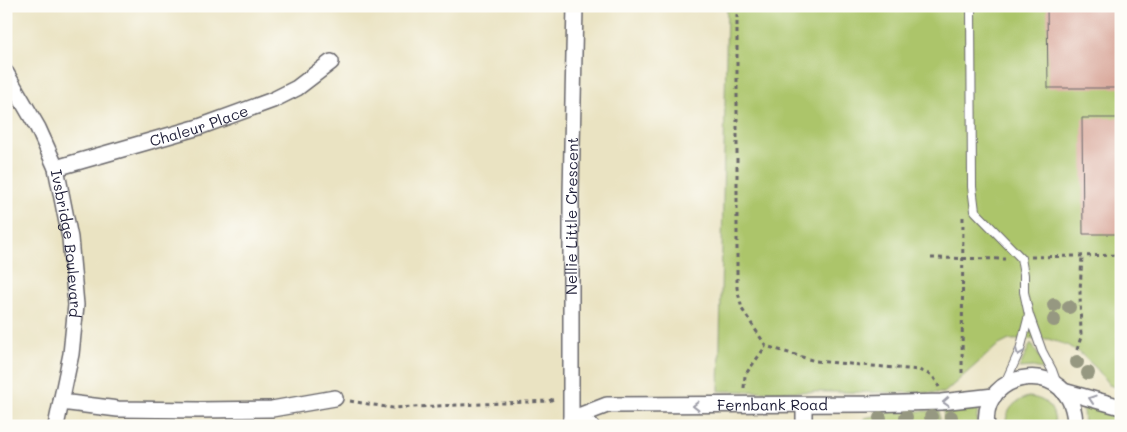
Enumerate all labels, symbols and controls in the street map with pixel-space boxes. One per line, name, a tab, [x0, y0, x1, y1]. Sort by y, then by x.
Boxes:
street label: Chaleur Place	[147, 100, 251, 151]
street label: Nellie Little Crescent	[561, 137, 582, 295]
street label: Ivsbridge Boulevard	[47, 168, 86, 319]
one-way arrow	[1015, 347, 1025, 356]
street label: Fernbank Road	[717, 394, 828, 415]
one-way arrow	[1088, 395, 1097, 405]
one-way arrow	[941, 396, 949, 407]
one-way arrow	[692, 401, 700, 411]

